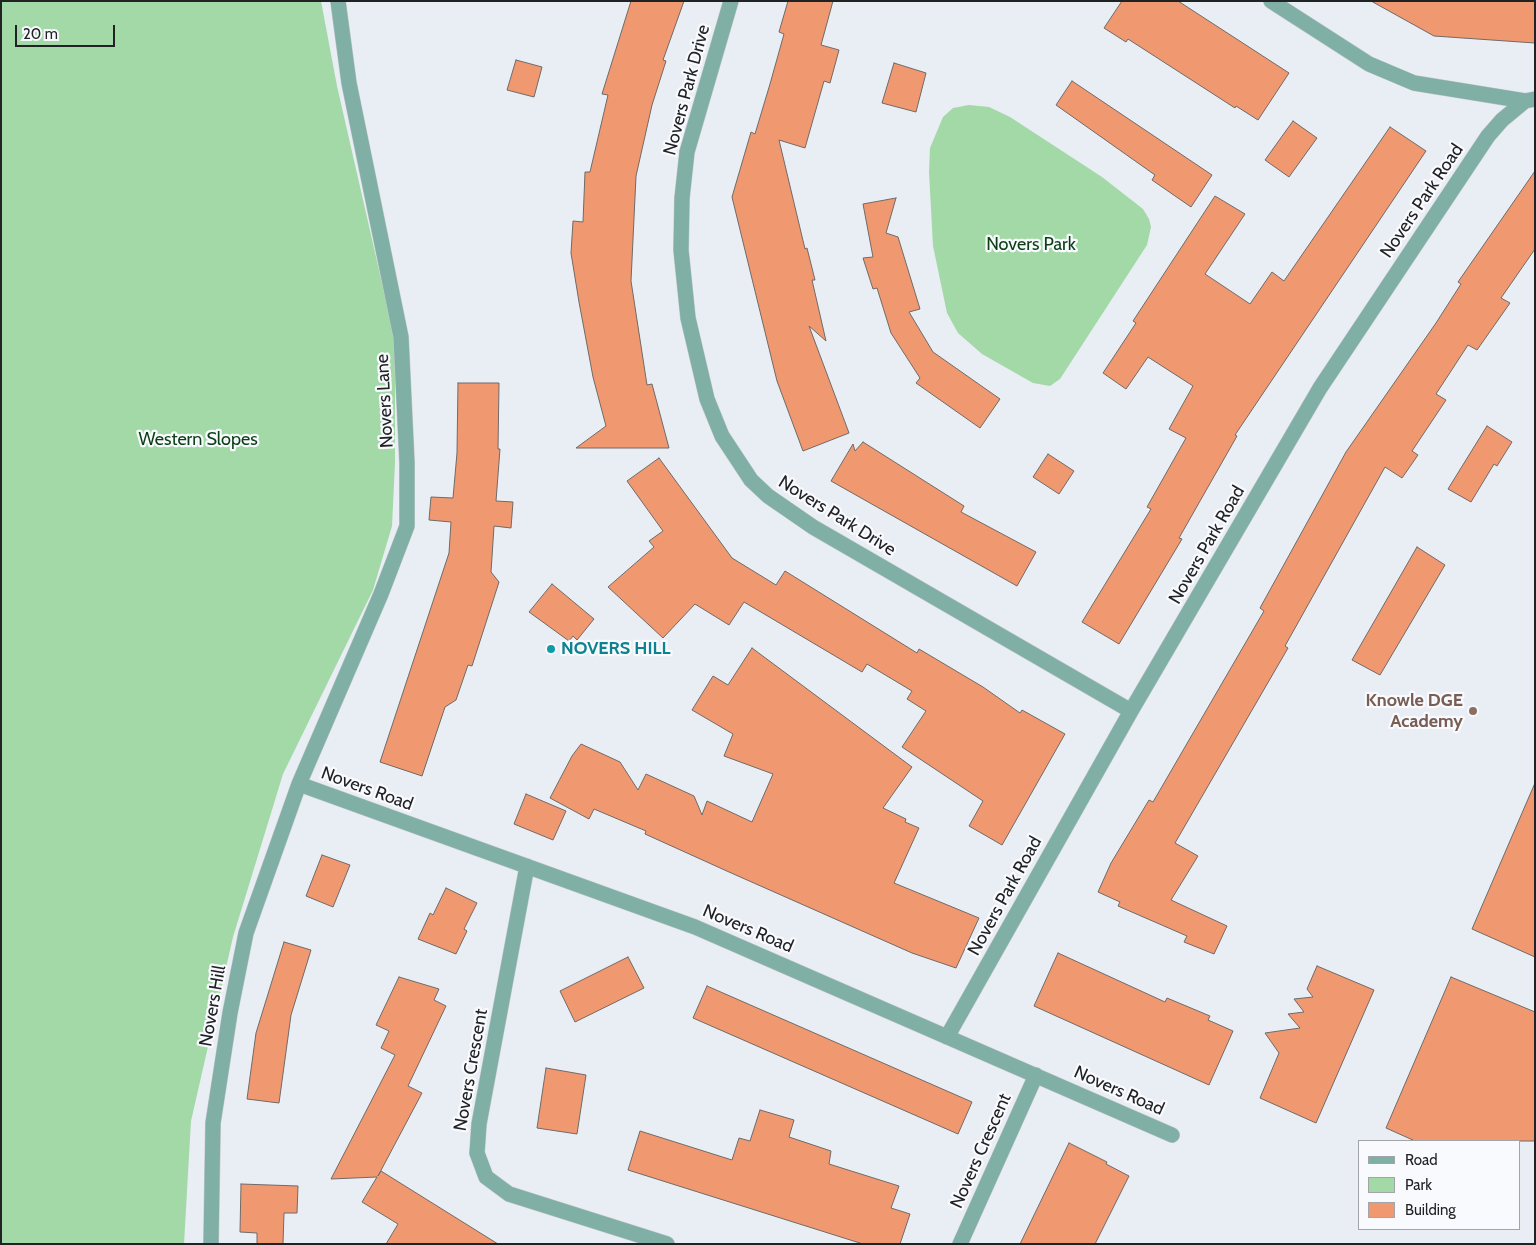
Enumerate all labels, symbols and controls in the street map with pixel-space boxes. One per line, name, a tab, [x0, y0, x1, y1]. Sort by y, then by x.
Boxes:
scale bar	[18, 15, 118, 47]
street label: Novers Park Drive	[659, 22, 715, 158]
text: 20 m	[23, 25, 58, 43]
street label: Novers Park Road	[1376, 140, 1468, 262]
park label: Novers Park	[986, 234, 1076, 256]
street label: Novers Lane	[372, 353, 398, 449]
park label: Western Slopes	[138, 429, 258, 451]
street label: Novers Park Drive	[774, 471, 900, 561]
street label: Novers Park Road	[1164, 482, 1250, 608]
place label: NOVERS HILL	[561, 638, 671, 660]
marker: NOVERS HILL	[545, 643, 557, 655]
place label: Knowle DGE Academy	[1365, 690, 1463, 732]
marker: Knowle DGE Academy	[1467, 705, 1479, 717]
street label: Novers Road	[318, 762, 416, 816]
street label: Novers Park Road	[963, 833, 1047, 959]
street label: Novers Road	[699, 900, 797, 958]
street label: Novers Hill	[195, 964, 231, 1048]
street label: Novers Crescent	[450, 1007, 492, 1133]
street label: Novers Road	[1071, 1062, 1167, 1120]
street label: Novers Crescent	[946, 1090, 1016, 1212]
legend	[1358, 1140, 1521, 1230]
text: Road	[1405, 1151, 1438, 1169]
text: Park	[1405, 1176, 1432, 1194]
text: Building	[1405, 1201, 1456, 1219]

